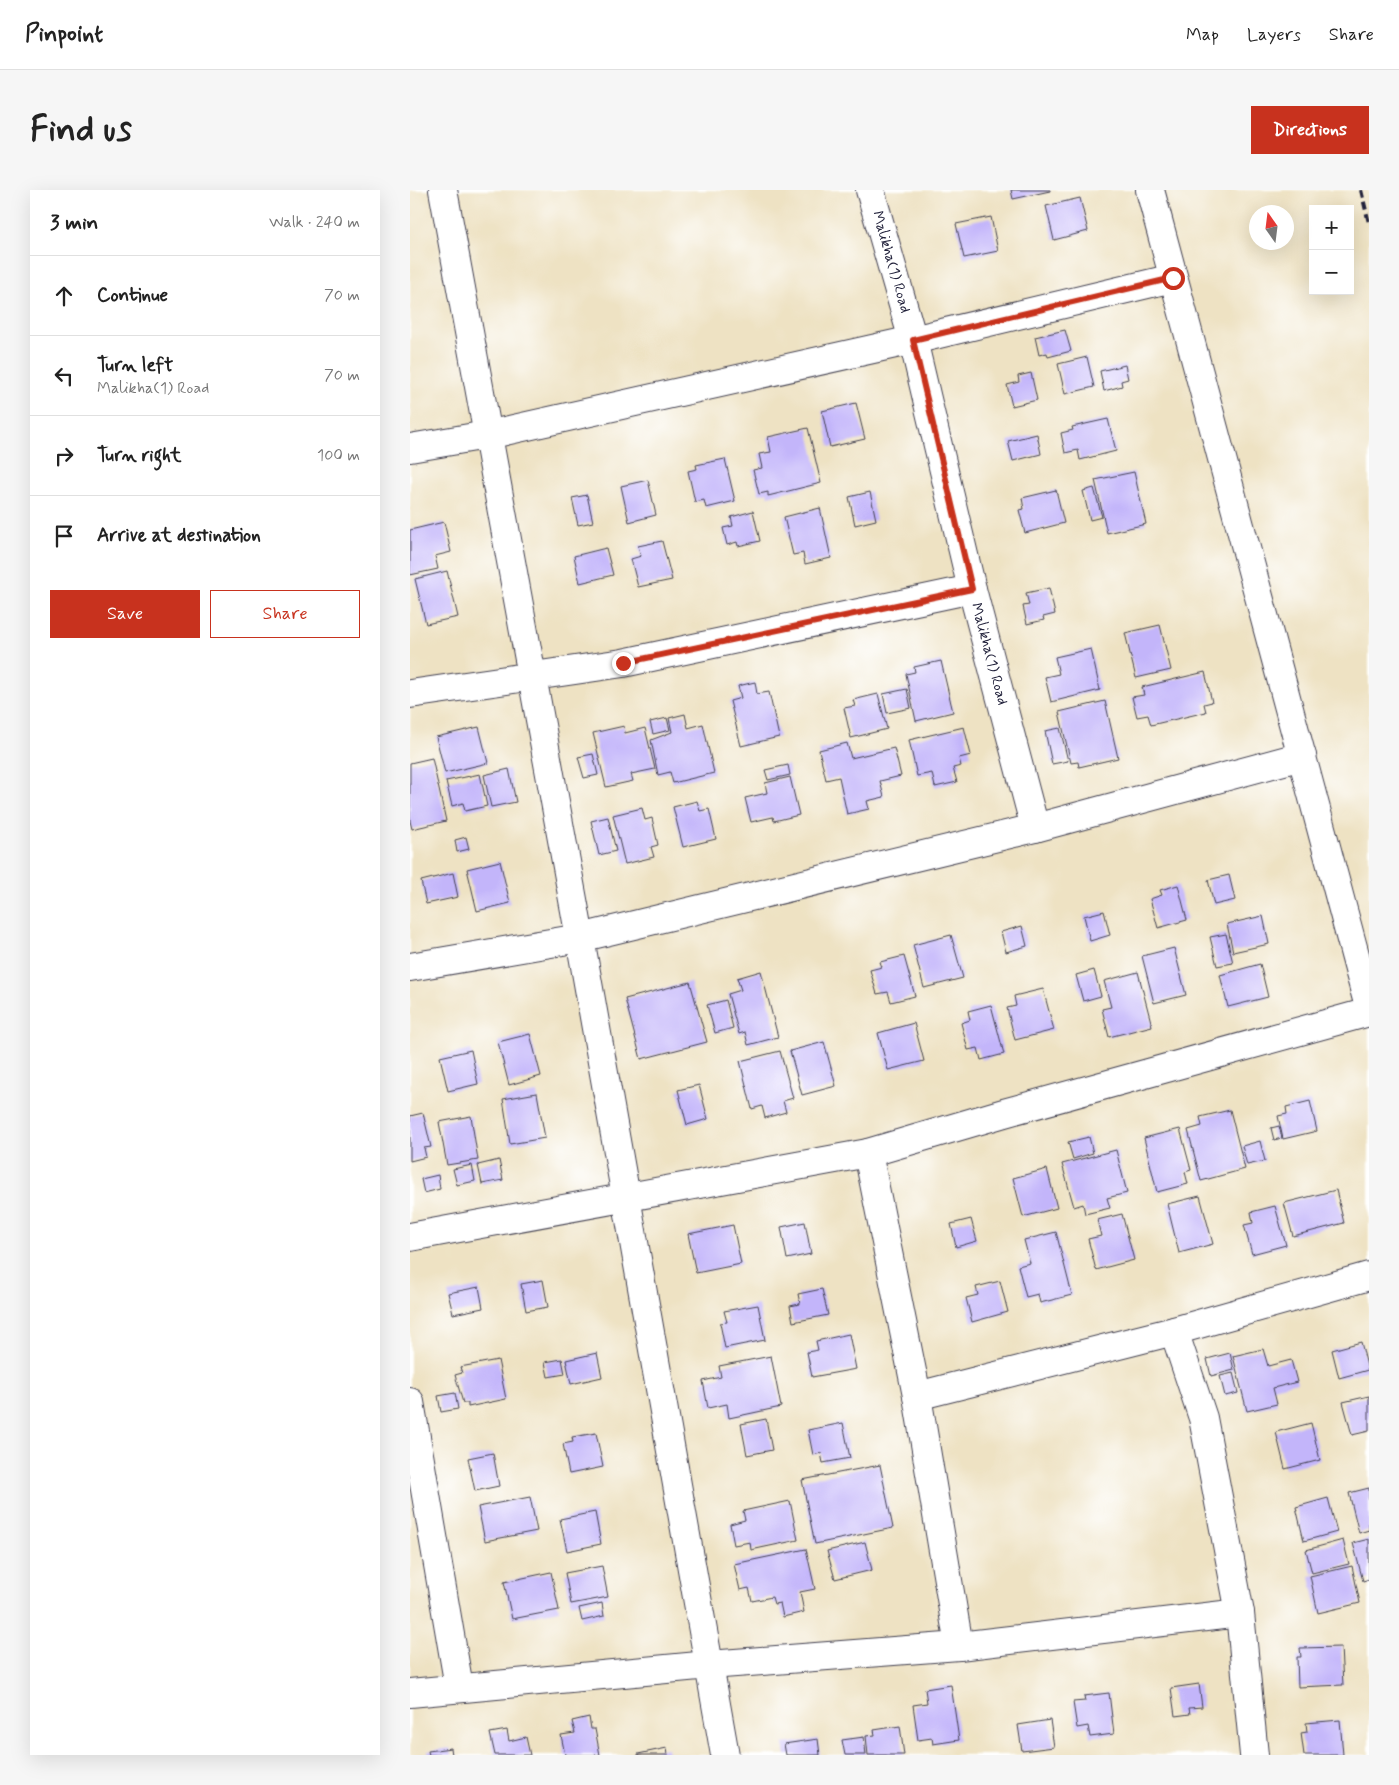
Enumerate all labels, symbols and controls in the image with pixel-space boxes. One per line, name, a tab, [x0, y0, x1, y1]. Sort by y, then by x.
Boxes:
text: Pinpoint	[25, 19, 103, 50]
text: Map	[1186, 23, 1219, 47]
text: Layers	[1247, 23, 1301, 47]
text: Share	[1329, 23, 1374, 47]
button: Directions	[1251, 106, 1369, 154]
text: Find us	[30, 107, 132, 153]
north arrow	[1249, 205, 1294, 250]
map controls	[1309, 205, 1354, 295]
button: +	[1309, 205, 1354, 250]
text: 3 min	[50, 209, 98, 237]
street label: Malikha(1) Road	[867, 209, 915, 315]
text: Walk · 240 m	[269, 212, 360, 233]
button: −	[1309, 250, 1354, 295]
route start	[1162, 267, 1185, 290]
icon: ahead	[50, 282, 78, 310]
text: Continue	[97, 283, 168, 308]
text: 70 m	[324, 285, 360, 306]
text: Turn left	[97, 353, 173, 378]
icon: left	[50, 362, 78, 390]
text: 70 m	[324, 365, 360, 386]
text: Malikha(1) Road	[97, 378, 209, 399]
icon: right	[50, 442, 78, 470]
text: Turn right	[97, 443, 181, 468]
text: 100 m	[317, 445, 360, 466]
icon: arrive	[50, 522, 78, 550]
text: Arrive at destination	[97, 523, 261, 548]
button: Save	[50, 590, 200, 638]
button: Share	[210, 590, 360, 638]
street label: Malikha(1) Road	[966, 601, 1012, 707]
route end	[612, 652, 635, 675]

